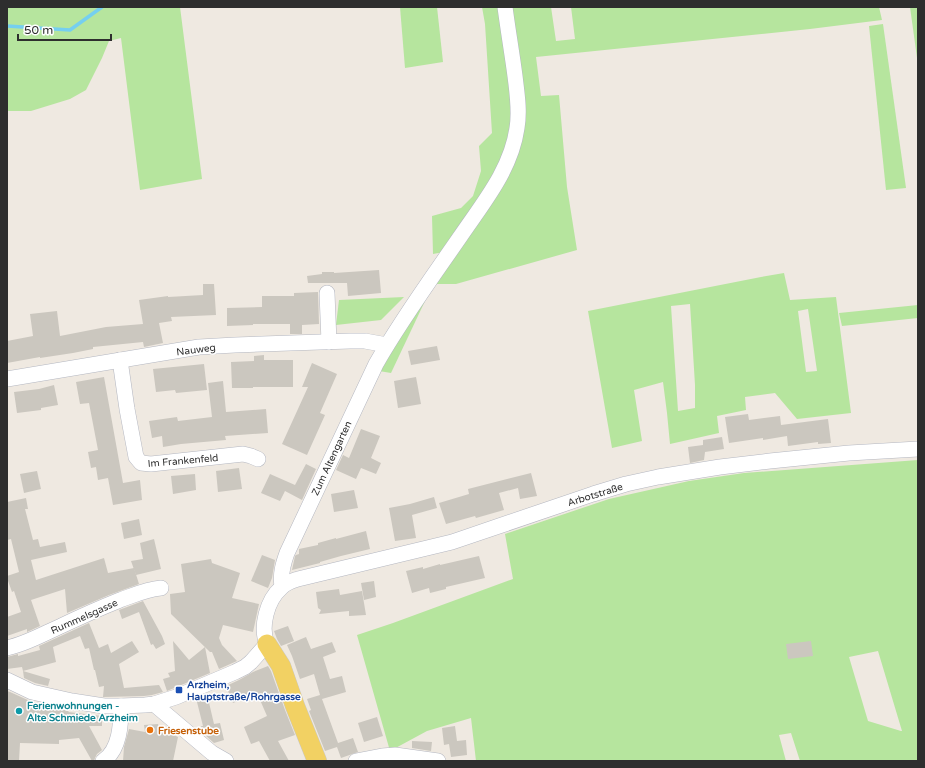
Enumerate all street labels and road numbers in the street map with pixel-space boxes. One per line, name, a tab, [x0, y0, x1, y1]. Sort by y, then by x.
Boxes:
street label: Nauweg	[176, 342, 216, 358]
street label: Zum Altengarten	[309, 419, 354, 498]
street label: Im Frankenfeld	[147, 452, 219, 470]
street label: Arbotstraße	[566, 481, 625, 509]
street label: Rummelsgasse	[49, 597, 120, 637]

